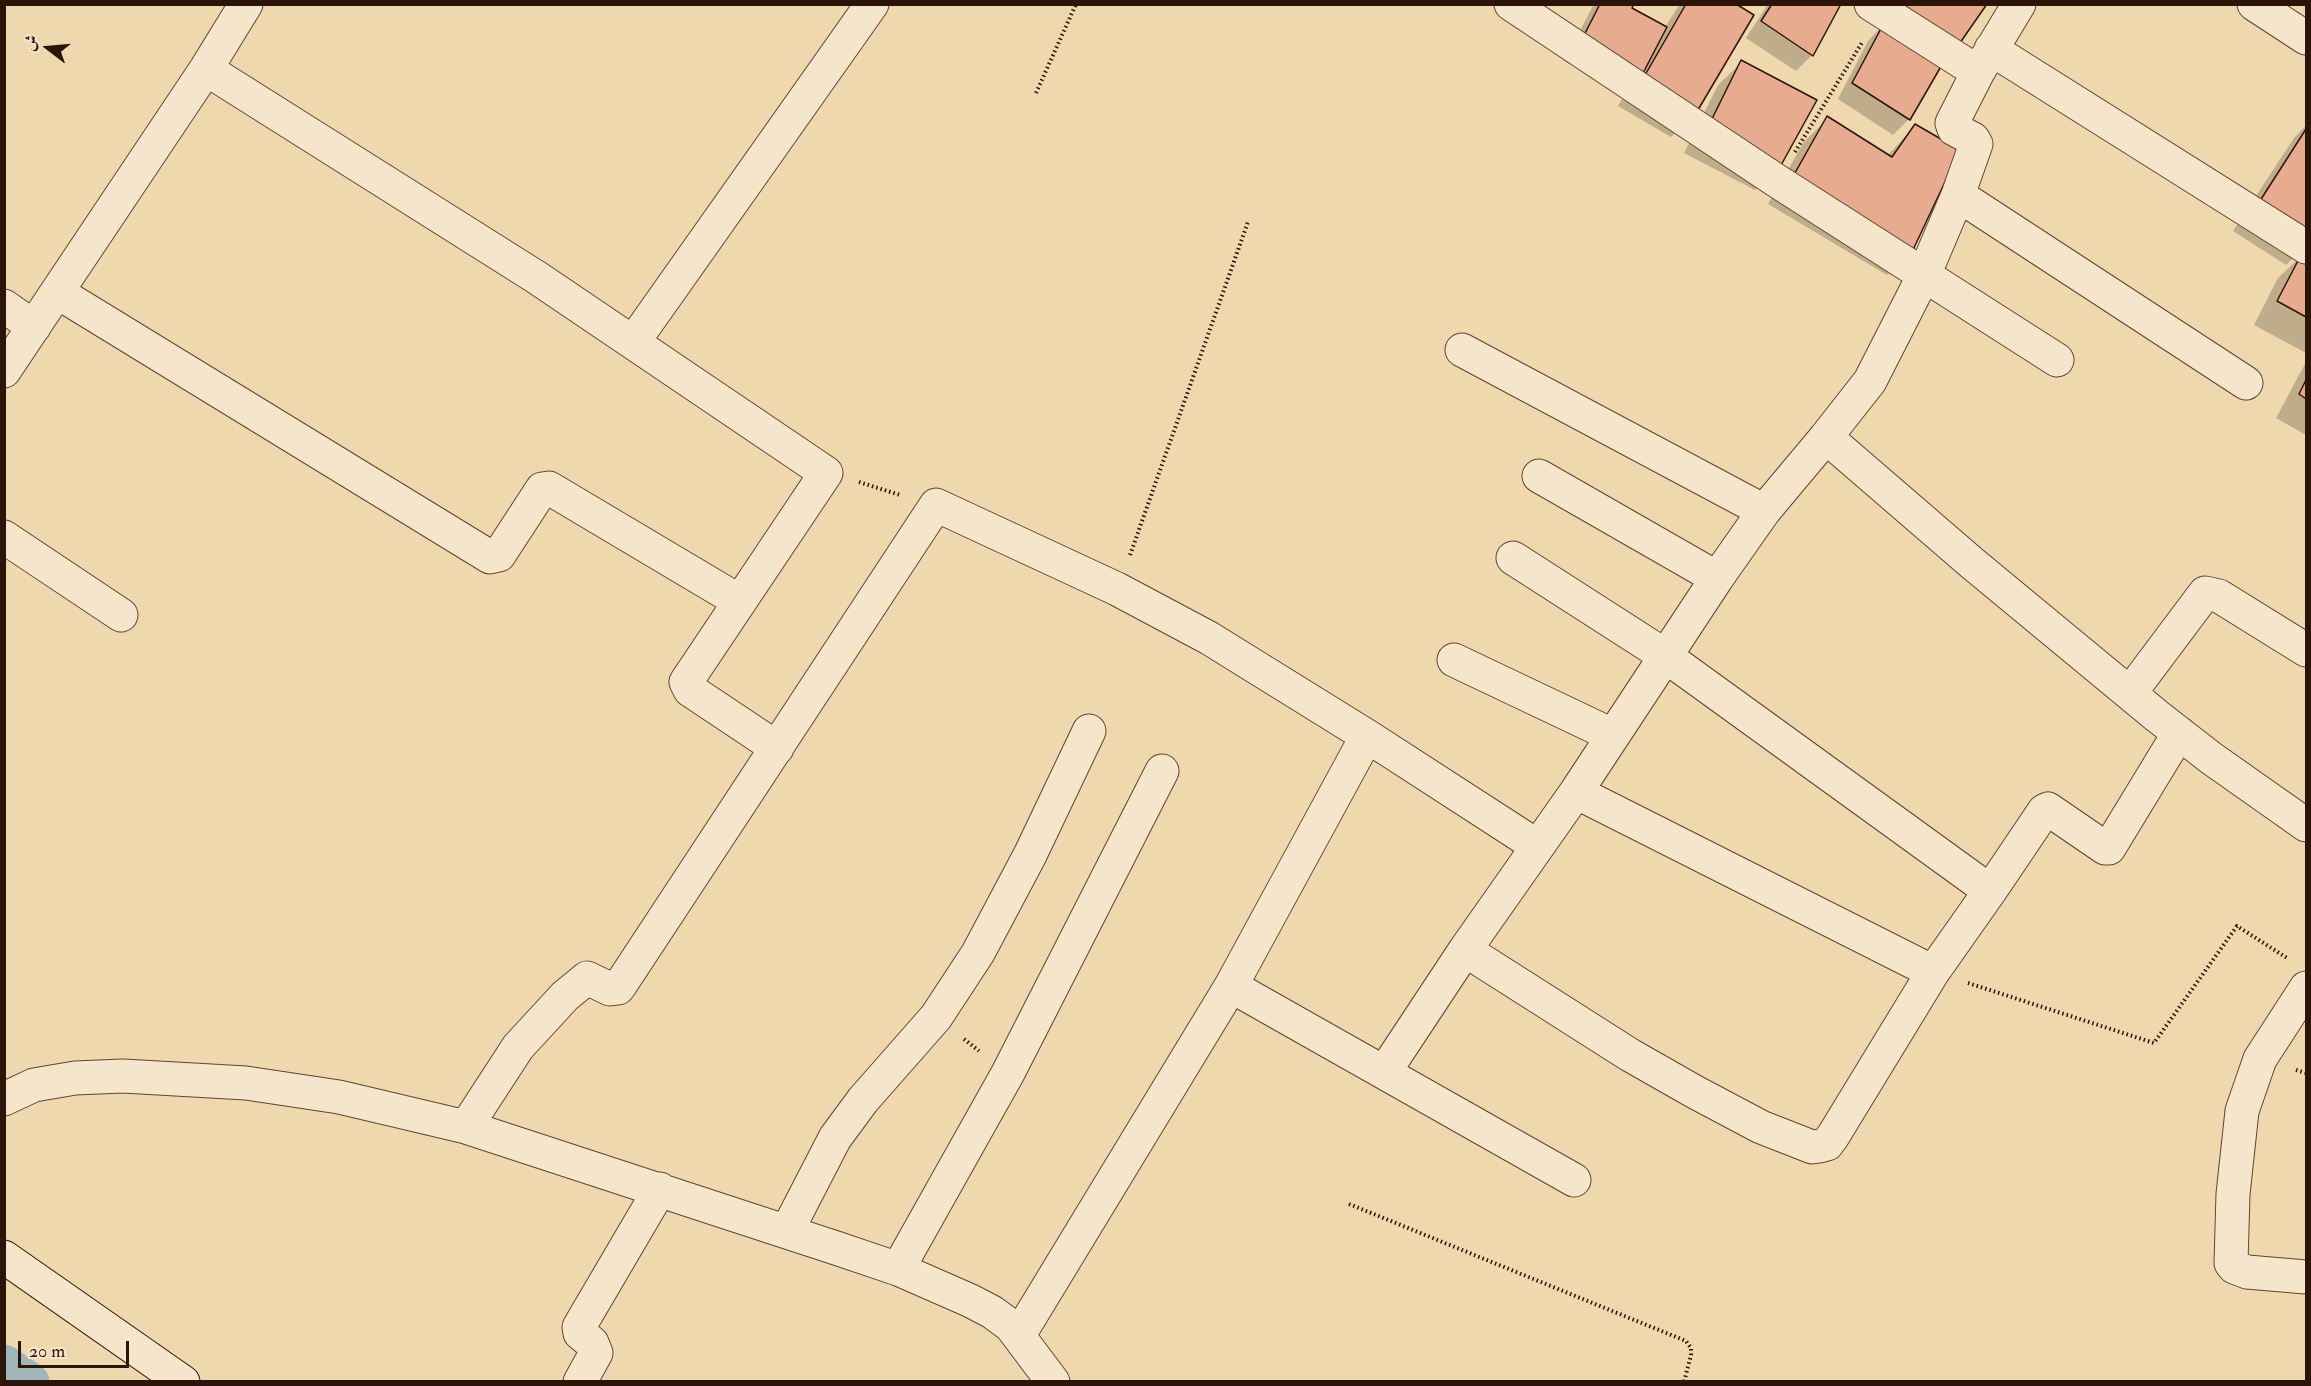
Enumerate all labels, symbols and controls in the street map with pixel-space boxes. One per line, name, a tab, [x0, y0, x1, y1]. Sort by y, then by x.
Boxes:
north arrow	[18, 18, 78, 78]
text: ش	[19, 33, 42, 53]
scale bar	[21, 1329, 132, 1367]
text: 20 m	[29, 1340, 65, 1363]

